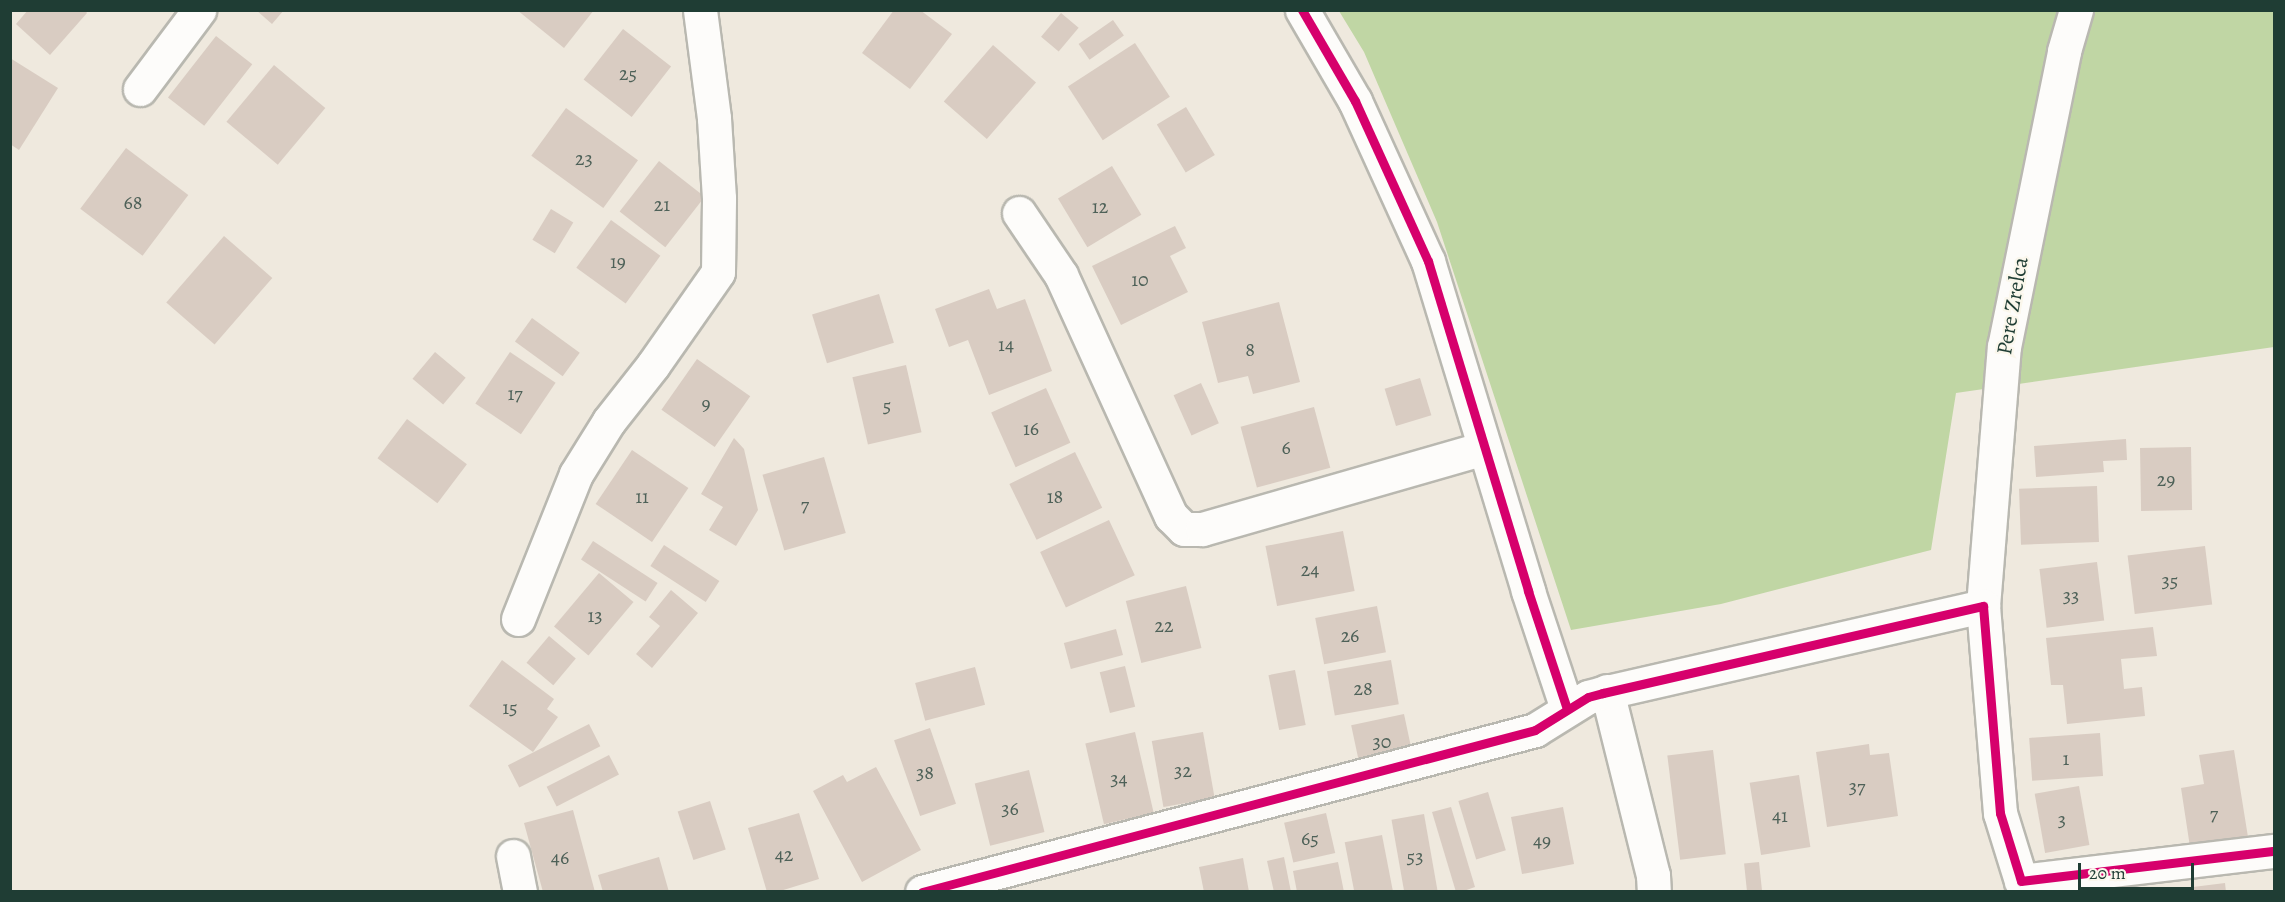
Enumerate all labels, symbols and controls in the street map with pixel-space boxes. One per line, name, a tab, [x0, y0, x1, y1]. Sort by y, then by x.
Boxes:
house number: 25	[619, 61, 637, 85]
house number: 23	[575, 146, 593, 170]
house number: 68	[124, 190, 142, 214]
house number: 21	[654, 192, 670, 216]
house number: 12	[1092, 194, 1108, 218]
house number: 19	[610, 249, 626, 273]
street label: Pere Zrelca	[1991, 255, 2035, 357]
house number: 10	[1131, 267, 1149, 291]
house number: 14	[998, 332, 1014, 356]
house number: 8	[1245, 337, 1255, 361]
house number: 17	[507, 381, 523, 405]
house number: 9	[701, 391, 711, 415]
house number: 5	[883, 393, 891, 417]
house number: 16	[1023, 416, 1039, 440]
house number: 6	[1281, 435, 1291, 459]
house number: 29	[2157, 467, 2175, 491]
house number: 11	[635, 484, 649, 508]
house number: 18	[1047, 484, 1063, 508]
house number: 7	[801, 492, 809, 516]
house number: 24	[1301, 557, 1319, 581]
house number: 35	[2162, 568, 2178, 592]
house number: 33	[2063, 583, 2079, 607]
house number: 13	[587, 603, 603, 627]
house number: 22	[1155, 613, 1173, 637]
house number: 26	[1341, 623, 1359, 647]
house number: 28	[1353, 676, 1373, 700]
house number: 15	[502, 695, 518, 719]
house number: 30	[1373, 729, 1391, 753]
house number: 1	[2063, 746, 2069, 770]
house number: 32	[1174, 758, 1192, 782]
house number: 38	[916, 760, 934, 784]
house number: 34	[1110, 766, 1128, 790]
house number: 37	[1849, 774, 1865, 798]
house number: 36	[1001, 796, 1019, 820]
house number: 7	[2210, 801, 2218, 825]
house number: 41	[1772, 803, 1788, 827]
house number: 3	[2058, 807, 2066, 831]
house number: 65	[1301, 826, 1319, 850]
house number: 49	[1533, 828, 1551, 852]
house number: 42	[775, 842, 793, 866]
house number: 53	[1407, 844, 1423, 868]
house number: 46	[551, 845, 569, 869]
scale bar	[2081, 851, 2196, 889]
text: 20 m	[2089, 861, 2126, 885]

